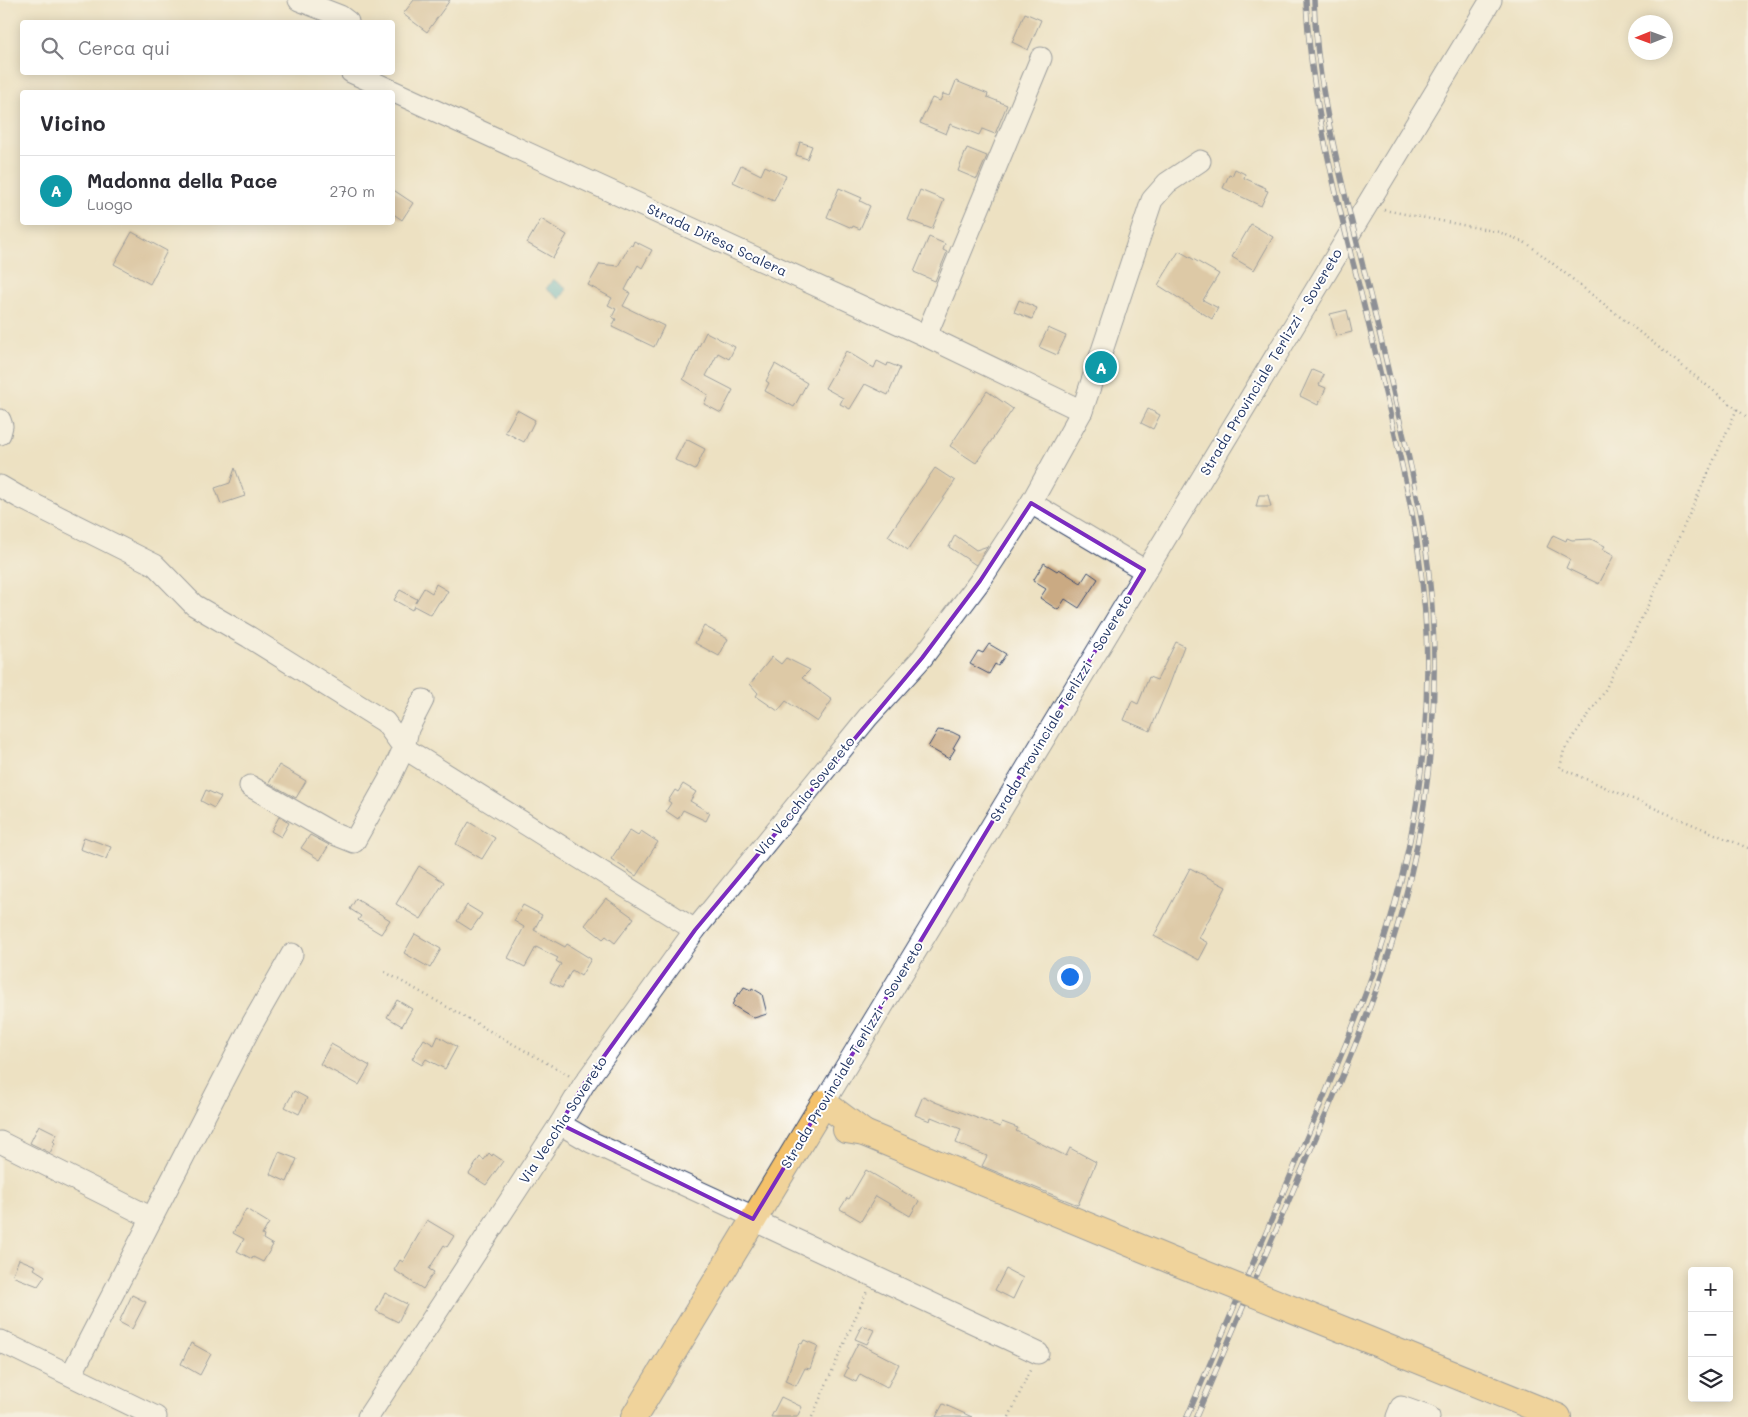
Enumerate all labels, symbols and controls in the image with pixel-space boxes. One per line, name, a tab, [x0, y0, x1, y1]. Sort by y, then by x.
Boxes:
north arrow	[1628, 15, 1673, 60]
search box	[20, 20, 395, 75]
icon: search	[38, 34, 66, 62]
text: Cerca qui	[78, 35, 170, 60]
text: Vicino	[40, 109, 105, 136]
text: Madonna della Pace	[87, 168, 277, 193]
text: A	[50, 180, 62, 201]
text: 270 m	[329, 180, 375, 201]
text: Luogo	[87, 193, 132, 214]
street label: Strada Difesa Scalera	[644, 199, 790, 280]
street label: Strada Provinciale Terlizzi - Sovereto	[1195, 245, 1346, 479]
pin: A	[1085, 348, 1117, 386]
street label: Strada Provinciale Terlizzi - Sovereto	[985, 591, 1136, 825]
street label: Via Vecchia Sovereto	[751, 732, 859, 859]
street label: Strada Provinciale Terlizzi - Sovereto	[776, 938, 927, 1172]
your location	[1057, 964, 1083, 990]
street label: Via Vecchia Sovereto	[514, 1052, 611, 1187]
map controls	[1688, 1267, 1733, 1402]
button: +	[1688, 1267, 1733, 1312]
button: −	[1688, 1312, 1733, 1357]
button: layers	[1688, 1357, 1733, 1402]

